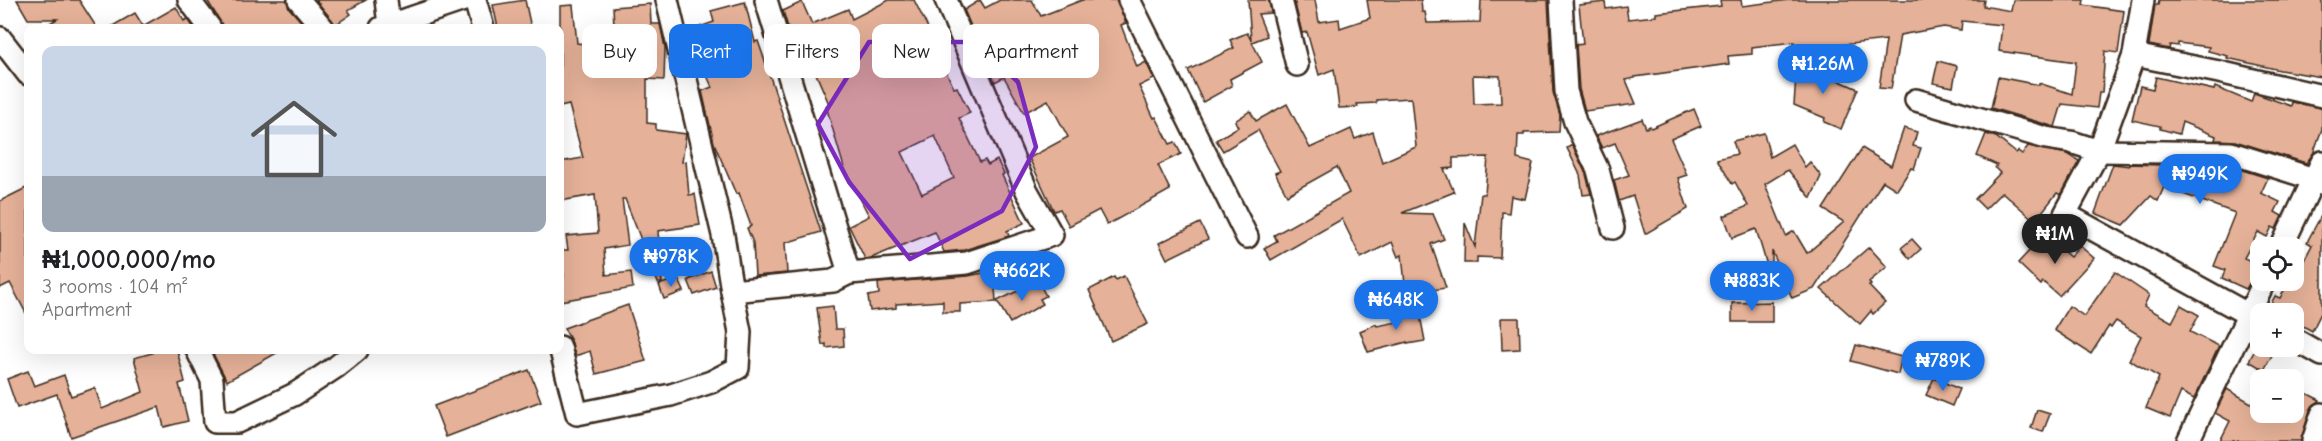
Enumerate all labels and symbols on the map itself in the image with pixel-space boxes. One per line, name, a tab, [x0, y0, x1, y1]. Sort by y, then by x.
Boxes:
pin: ₦1.26M	[1774, 44, 1872, 95]
pin: ₦949K	[2158, 154, 2242, 205]
pin: ₦1M	[2026, 214, 2084, 265]
pin: ₦978K	[629, 237, 713, 288]
pin: ₦662K	[980, 251, 1064, 302]
pin: ₦883K	[1710, 261, 1794, 312]
pin: ₦648K	[1354, 280, 1438, 331]
pin: ₦789K	[1901, 341, 1985, 392]

